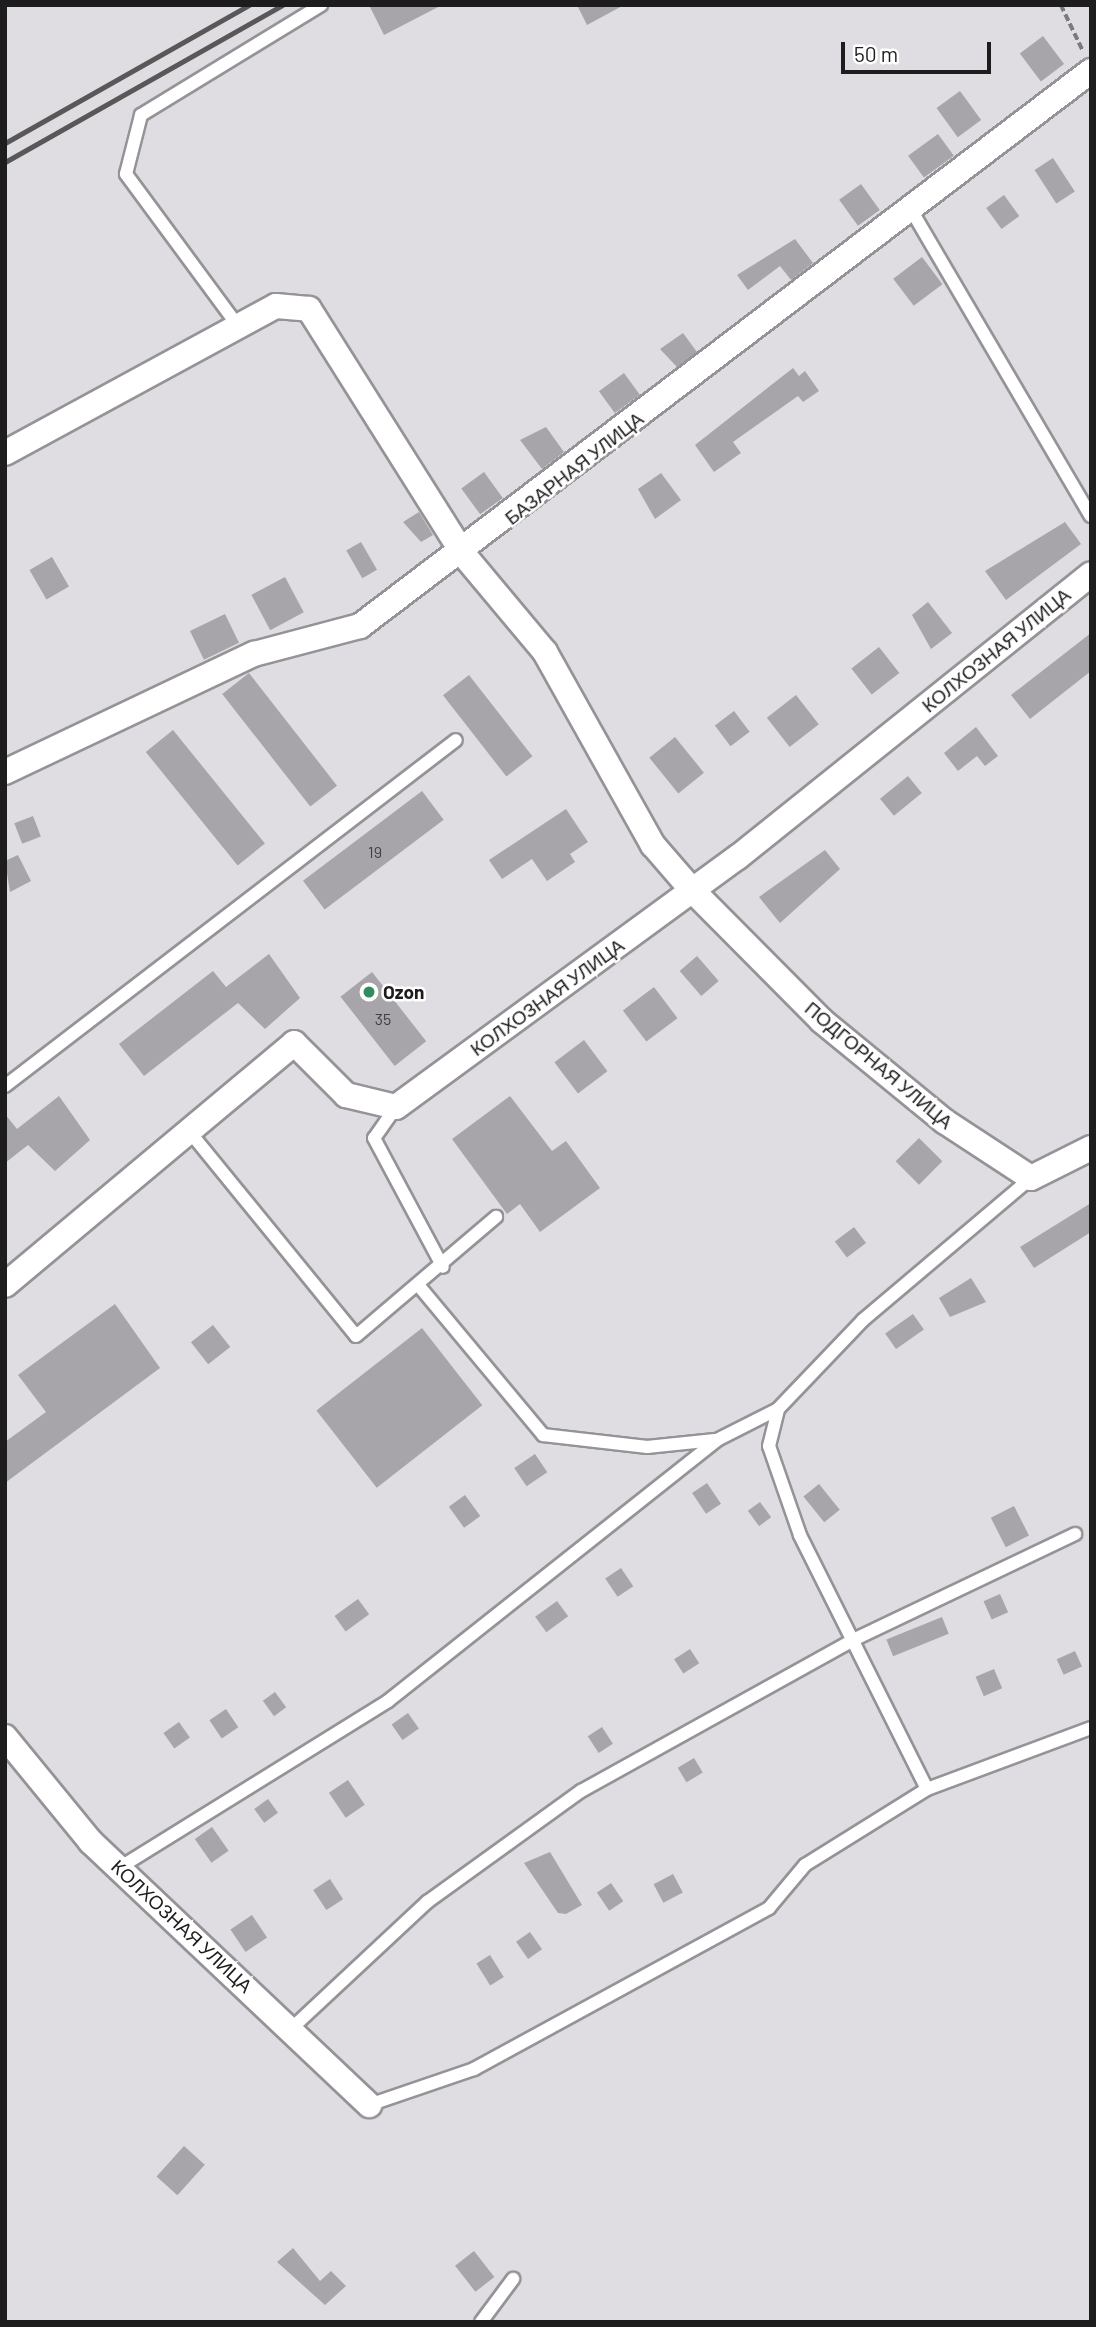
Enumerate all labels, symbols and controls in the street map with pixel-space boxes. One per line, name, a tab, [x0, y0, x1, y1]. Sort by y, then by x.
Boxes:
scale bar	[844, 28, 995, 72]
text: 50 m	[854, 41, 898, 66]
street label: БАЗАРНАЯ УЛИЦА	[500, 407, 648, 529]
street label: КОЛХОЗНАЯ УЛИЦА	[917, 583, 1075, 717]
house number: 19	[368, 842, 382, 862]
street label: КОЛХОЗНАЯ УЛИЦА	[466, 934, 628, 1060]
place label: Ozon	[383, 981, 425, 1003]
marker: Ozon	[361, 984, 377, 1000]
street label: ПОДГОРНАЯ УЛИЦА	[801, 997, 957, 1133]
house number: 35	[375, 1009, 391, 1029]
street label: КОЛХОЗНАЯ УЛИЦА	[107, 1855, 257, 1997]

